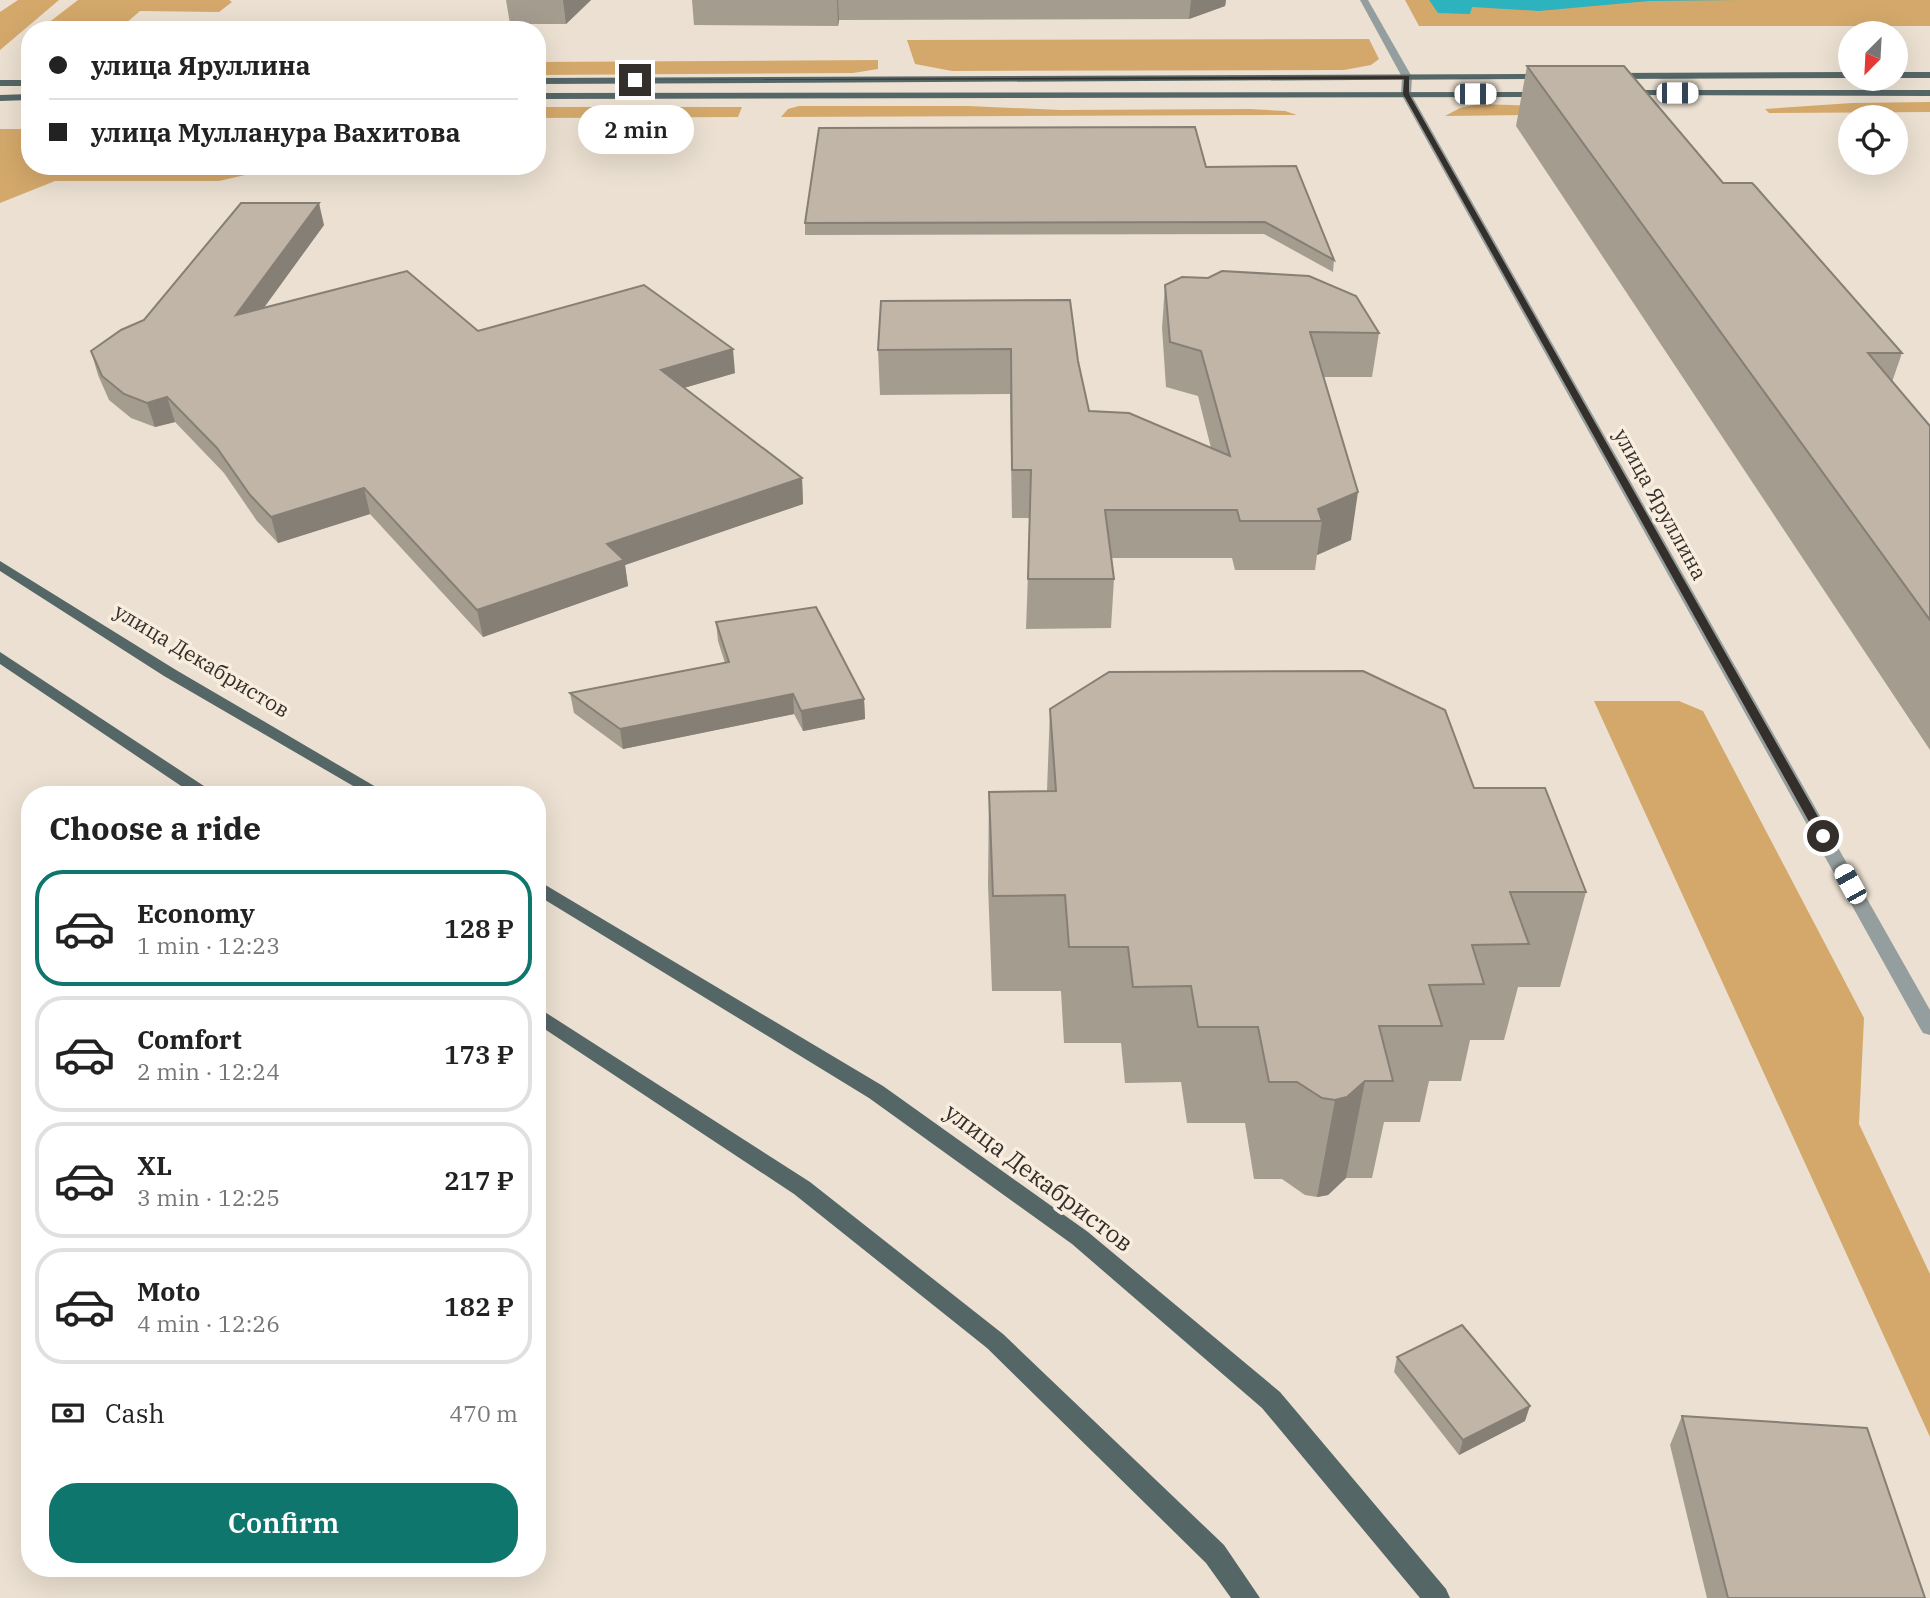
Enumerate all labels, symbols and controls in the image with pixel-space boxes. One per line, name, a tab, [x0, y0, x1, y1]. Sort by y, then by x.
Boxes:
north arrow	[1838, 21, 1908, 91]
map controls	[1838, 21, 1908, 175]
text: улица Яруллина	[91, 48, 311, 82]
route end	[619, 64, 651, 96]
car	[1657, 83, 1699, 104]
car	[1455, 84, 1497, 105]
callout: 2 min	[577, 104, 693, 154]
button: locate	[1838, 105, 1908, 175]
text: 2 min	[604, 114, 668, 144]
text: улица Мулланура Вахитова	[91, 115, 461, 149]
street label: улица Яруллина	[1608, 423, 1714, 585]
street label: улица Декабристов	[109, 597, 295, 723]
text: Choose a ride	[49, 807, 261, 849]
route start	[1807, 820, 1839, 852]
car	[1831, 861, 1870, 907]
text: Economy	[137, 896, 255, 930]
icon: car	[53, 897, 116, 960]
text: 128 ₽	[444, 911, 514, 945]
text: 1 min · 12:23	[137, 930, 280, 960]
text: Comfort	[137, 1022, 242, 1056]
icon: car	[53, 1023, 116, 1086]
text: 173 ₽	[444, 1037, 514, 1071]
text: 2 min · 12:24	[137, 1056, 280, 1086]
street label: улица Декабристов	[938, 1096, 1140, 1258]
text: XL	[137, 1148, 172, 1182]
icon: car	[53, 1149, 116, 1212]
text: 217 ₽	[444, 1163, 514, 1197]
text: 3 min · 12:25	[137, 1182, 280, 1212]
text: Moto	[137, 1274, 200, 1308]
icon: car	[53, 1275, 116, 1338]
text: 182 ₽	[444, 1289, 514, 1323]
text: 4 min · 12:26	[137, 1308, 280, 1338]
icon: cash	[49, 1394, 87, 1432]
text: Cash	[105, 1396, 165, 1430]
text: 470 m	[449, 1398, 518, 1428]
button: Confirm	[49, 1483, 518, 1563]

